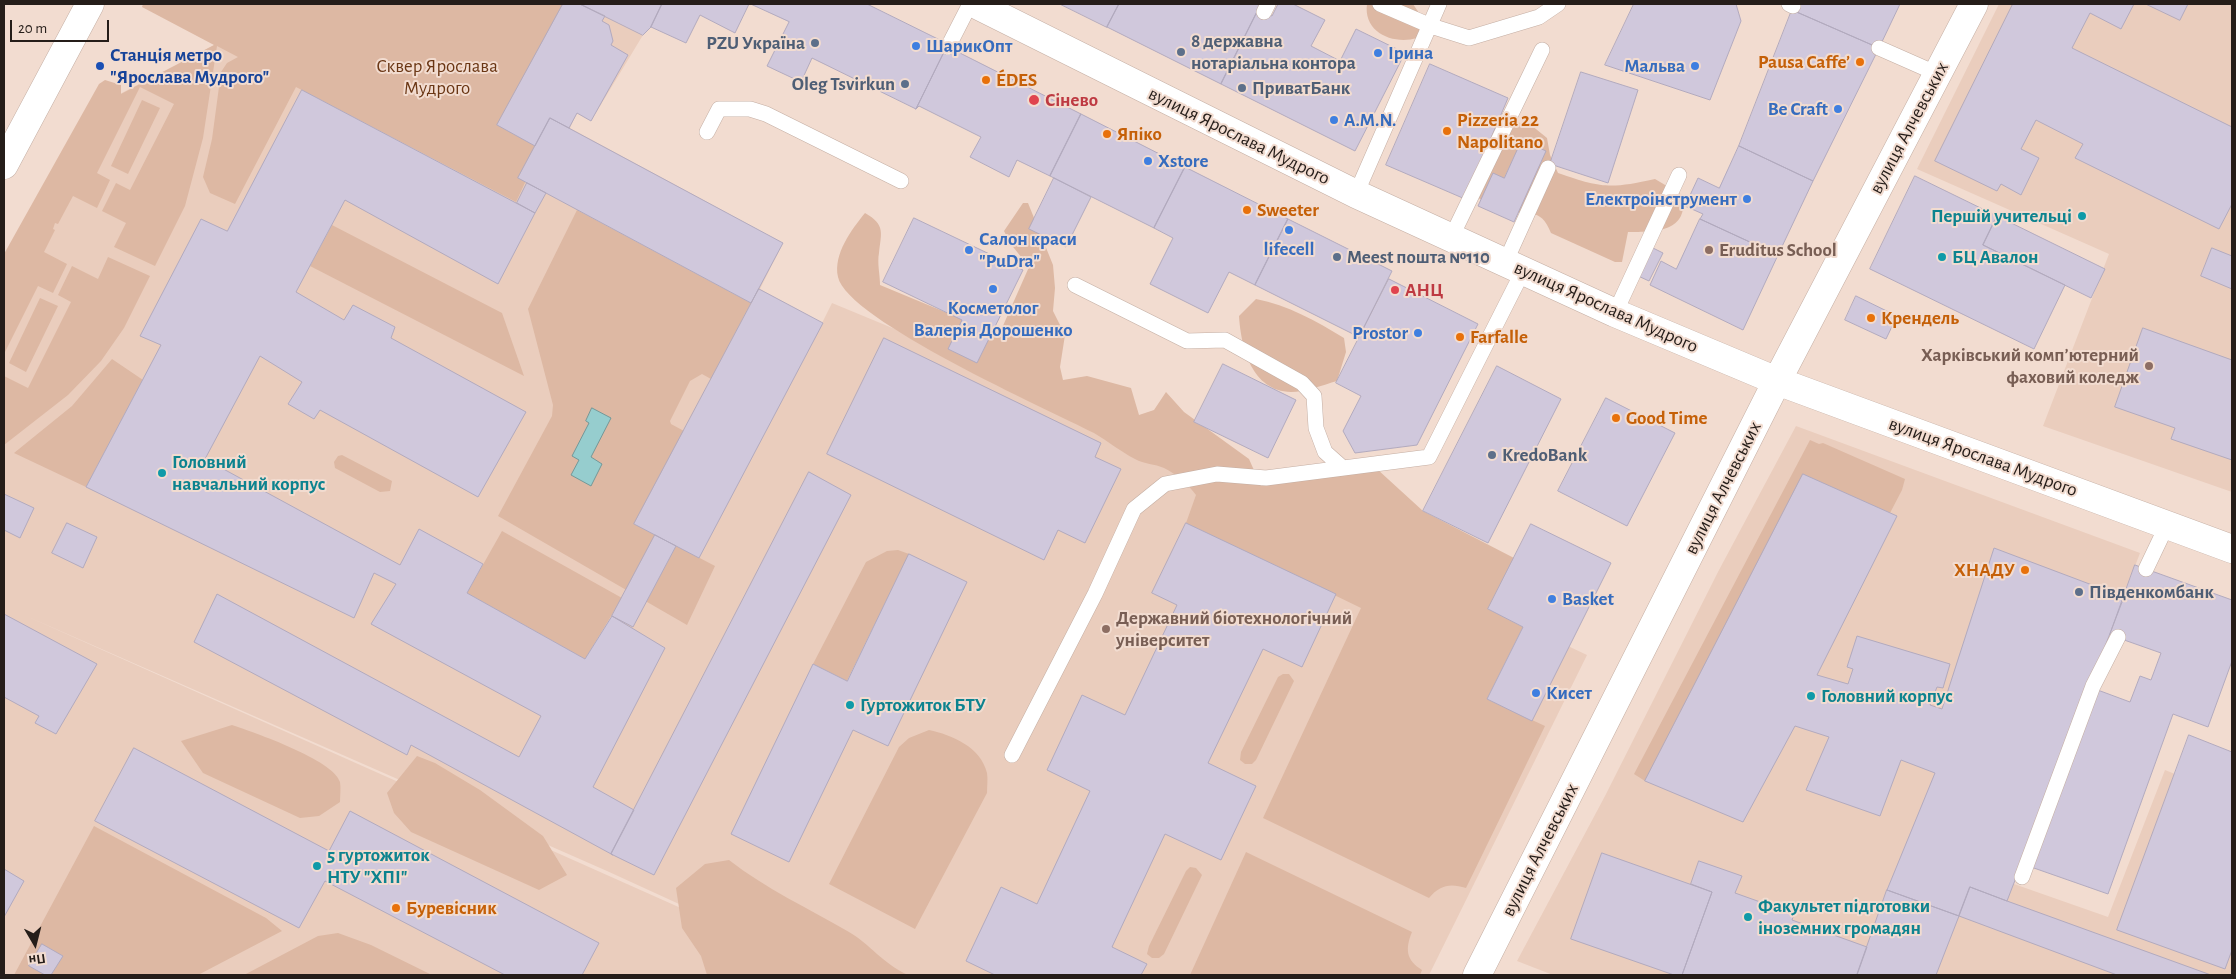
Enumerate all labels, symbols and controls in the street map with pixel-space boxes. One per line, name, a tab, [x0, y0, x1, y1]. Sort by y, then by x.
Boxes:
scale bar	[12, 10, 111, 42]
text: 20 m	[18, 21, 47, 36]
place label: 8 державна нотаріальна контора	[1191, 30, 1356, 74]
place label: PZU Україна	[706, 32, 805, 54]
place label: ШарикОпт	[926, 35, 1012, 57]
marker: PZU Україна	[809, 37, 821, 49]
marker: ШарикОпт	[910, 40, 922, 52]
place label: Ірина	[1388, 42, 1433, 64]
place label: Станція метро "Ярослава Мудрого"	[110, 44, 269, 88]
marker: 8 державна нотаріальна контора	[1175, 46, 1187, 58]
marker: Ірина	[1372, 47, 1384, 59]
place label: Pausa Caffe’	[1758, 51, 1850, 73]
park label: Сквер Ярослава Мудрого	[376, 55, 498, 99]
place label: Мальва	[1624, 55, 1685, 77]
marker: Pausa Caffe’	[1854, 56, 1866, 68]
street label: вулиця Алчевських	[1865, 58, 1953, 198]
marker: Станція метро "Ярослава Мудрого"	[94, 60, 106, 72]
marker: Мальва	[1689, 60, 1701, 72]
place label: ÉDES	[996, 69, 1037, 91]
place label: Oleg Tsvirkun	[792, 73, 895, 95]
marker: ÉDES	[980, 74, 992, 86]
place label: ПриватБанк	[1252, 77, 1350, 99]
marker: Oleg Tsvirkun	[899, 78, 911, 90]
street label: вулиця Ярослава Мудрого	[1145, 82, 1333, 190]
marker: ПриватБанк	[1236, 82, 1248, 94]
place label: Сінево	[1045, 89, 1098, 111]
marker: Сінево	[1027, 93, 1041, 107]
place label: Be Craft	[1768, 98, 1828, 120]
marker: Be Craft	[1832, 103, 1844, 115]
place label: A.M.N.	[1344, 109, 1396, 131]
place label: Pizzeria 22 Napolitano	[1457, 109, 1543, 153]
marker: A.M.N.	[1328, 114, 1340, 126]
place label: Япіко	[1117, 123, 1162, 145]
marker: Pizzeria 22 Napolitano	[1441, 125, 1453, 137]
marker: Япіко	[1101, 128, 1113, 140]
place label: Xstore	[1158, 150, 1208, 172]
marker: Xstore	[1142, 155, 1154, 167]
place label: Електроінструмент	[1585, 188, 1737, 210]
marker: Електроінструмент	[1741, 193, 1753, 205]
place label: Sweeter	[1257, 199, 1319, 221]
marker: Sweeter	[1241, 204, 1253, 216]
place label: Першій учительці	[1931, 205, 2072, 227]
marker: Першій учительці	[2076, 210, 2088, 222]
marker: lifecell	[1283, 224, 1295, 236]
place label: Салон краси "PuDra"	[979, 228, 1077, 272]
place label: lifecell	[1263, 238, 1315, 260]
place label: Eruditus School	[1719, 239, 1837, 261]
marker: Салон краси "PuDra"	[963, 244, 975, 256]
marker: Eruditus School	[1703, 244, 1715, 256]
place label: Meest пошта №110	[1347, 246, 1490, 268]
place label: БЦ Авалон	[1952, 246, 2038, 268]
marker: Meest пошта №110	[1331, 251, 1343, 263]
marker: БЦ Авалон	[1936, 251, 1948, 263]
street label: вулиця Ярослава Мудрого	[1510, 256, 1702, 358]
place label: АНЦ	[1405, 279, 1443, 301]
marker: Косметолог Валерія Дорошенко	[987, 283, 999, 295]
marker: АНЦ	[1389, 284, 1401, 296]
place label: Косметолог Валерія Дорошенко	[914, 297, 1072, 341]
place label: Крендель	[1881, 307, 1959, 329]
marker: Крендель	[1865, 312, 1877, 324]
place label: Prostor	[1352, 322, 1408, 344]
place label: Farfalle	[1470, 326, 1528, 348]
marker: Prostor	[1412, 327, 1424, 339]
marker: Farfalle	[1454, 331, 1466, 343]
place label: Харківський компʼютерний фаховий коледж	[1921, 344, 2139, 388]
marker: Харківський компʼютерний фаховий коледж	[2143, 360, 2155, 372]
place label: Good Time	[1626, 407, 1708, 429]
marker: Good Time	[1610, 412, 1622, 424]
street label: вулиця Ярослава Мудрого	[1886, 412, 2080, 502]
street label: вулиця Алчевських	[1680, 418, 1766, 558]
place label: KredoBank	[1502, 444, 1587, 466]
marker: KredoBank	[1486, 449, 1498, 461]
place label: Головний навчальний корпус	[172, 451, 325, 495]
marker: Головний навчальний корпус	[156, 467, 168, 479]
place label: ХНАДУ	[1954, 559, 2015, 581]
marker: ХНАДУ	[2019, 564, 2031, 576]
place label: Південкомбанк	[2089, 581, 2214, 603]
marker: Південкомбанк	[2073, 586, 2085, 598]
place label: Basket	[1562, 588, 1614, 610]
marker: Basket	[1546, 593, 1558, 605]
place label: Державний біотехнологічний університет	[1116, 607, 1352, 651]
marker: Державний біотехнологічний університет	[1100, 623, 1112, 635]
place label: Кисет	[1546, 682, 1592, 704]
place label: Головний корпус	[1821, 685, 1953, 707]
marker: Кисет	[1530, 687, 1542, 699]
marker: Головний корпус	[1805, 690, 1817, 702]
place label: Гуртожиток БТУ	[860, 694, 986, 716]
marker: Гуртожиток БТУ	[844, 699, 856, 711]
street label: вулиця Алчевських	[1497, 780, 1583, 920]
place label: 5 гуртожиток НТУ "ХПІ"	[327, 844, 430, 888]
marker: 5 гуртожиток НТУ "ХПІ"	[311, 860, 323, 872]
place label: Факультет підготовки іноземних громадян	[1758, 895, 1930, 939]
place label: Буревісник	[406, 897, 497, 919]
marker: Буревісник	[390, 902, 402, 914]
marker: Факультет підготовки іноземних громадян	[1742, 911, 1754, 923]
north arrow	[10, 919, 60, 969]
text: Пн	[28, 951, 47, 967]

